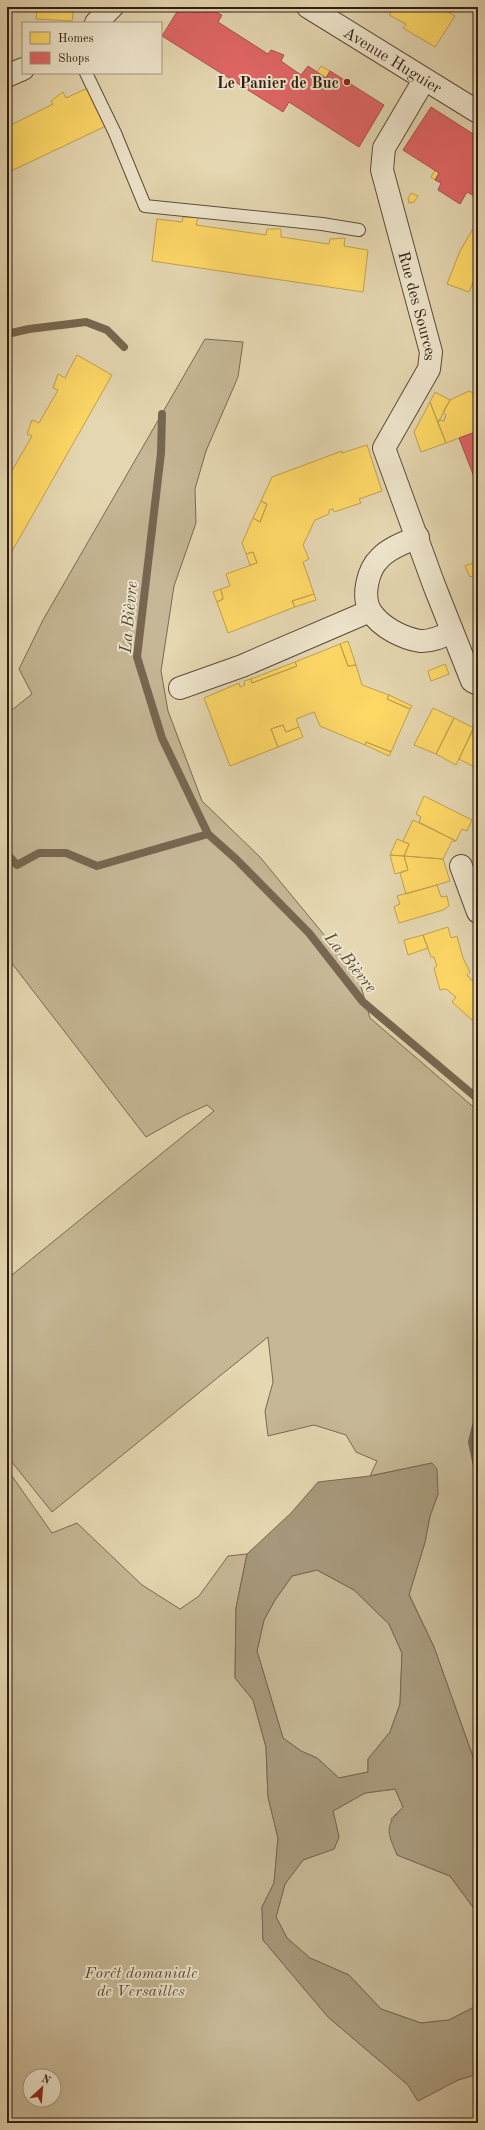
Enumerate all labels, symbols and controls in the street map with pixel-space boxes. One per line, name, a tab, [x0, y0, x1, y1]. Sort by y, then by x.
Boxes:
legend	[22, 22, 162, 74]
street label: Avenue Huguier	[340, 25, 444, 98]
text: Homes	[58, 33, 94, 45]
text: Shops	[58, 53, 89, 65]
place label: Le Panier de Buc	[217, 76, 339, 92]
marker: Le Panier de Buc	[342, 77, 352, 87]
street label: Rue des Sources	[394, 250, 437, 362]
water label: La Bièvre	[118, 580, 141, 655]
water label: La Bièvre	[320, 929, 379, 996]
park label: Forêt domaniale de Versailles	[84, 1966, 198, 2000]
north arrow	[22, 2068, 62, 2108]
text: N	[40, 2074, 52, 2087]

